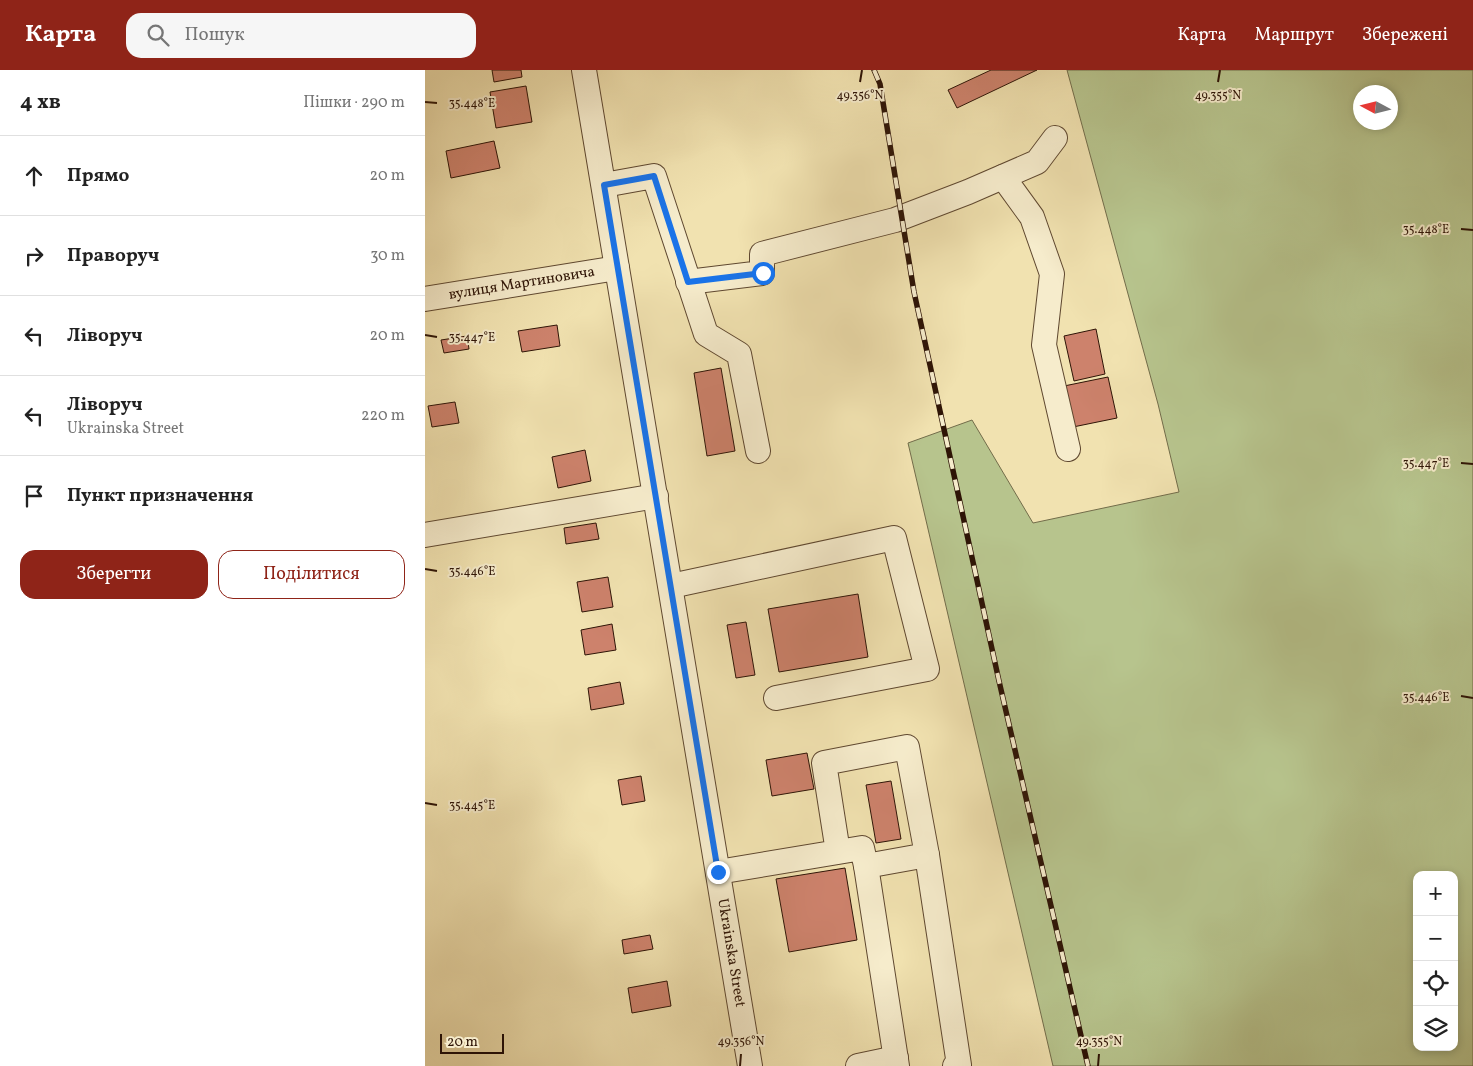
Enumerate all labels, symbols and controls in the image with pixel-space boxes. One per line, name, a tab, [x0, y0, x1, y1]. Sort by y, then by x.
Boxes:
search box	[126, 13, 476, 58]
text: Карта	[25, 18, 96, 52]
icon: search	[144, 21, 172, 49]
text: Пошук	[184, 22, 245, 48]
text: Карта	[1178, 23, 1226, 48]
text: Маршрут	[1254, 23, 1334, 48]
text: Збережені	[1362, 23, 1448, 48]
north arrow	[1353, 85, 1398, 130]
text: 4 хв	[20, 88, 61, 117]
text: 49.356°N	[837, 88, 883, 104]
text: 49.355°N	[1195, 88, 1241, 104]
text: Пішки · 290 m	[303, 92, 405, 114]
text: 35.448°E	[449, 96, 495, 112]
icon: ahead	[20, 162, 48, 190]
text: Прямо	[67, 163, 129, 189]
text: 20 m	[370, 165, 405, 187]
text: 35.448°E	[1403, 222, 1449, 238]
icon: right	[20, 242, 48, 270]
text: Праворуч	[67, 243, 159, 269]
text: 30 m	[370, 245, 405, 267]
street label: вулиця Мартиновича	[447, 261, 596, 306]
route start	[752, 262, 775, 285]
icon: left	[20, 322, 48, 350]
text: Ліворуч	[67, 323, 142, 349]
text: 20 m	[370, 325, 405, 347]
text: 35.447°E	[449, 330, 495, 346]
text: Ліворуч	[67, 392, 142, 418]
icon: left	[20, 402, 48, 430]
text: 220 m	[361, 405, 405, 427]
text: Ukrainska Street	[67, 418, 184, 440]
text: 35.447°E	[1403, 456, 1449, 472]
icon: arrive	[20, 482, 48, 510]
text: Пункт призначення	[67, 483, 253, 509]
button: Зберегти	[20, 550, 208, 599]
button: Поділитися	[218, 550, 405, 599]
text: 35.446°E	[449, 564, 495, 580]
text: 35.446°E	[1403, 690, 1449, 706]
text: 35.445°E	[449, 798, 495, 814]
route end	[707, 861, 730, 884]
map controls	[1413, 871, 1458, 1051]
button: +	[1413, 871, 1458, 916]
street label: Ukrainska Street	[712, 897, 751, 1009]
button: −	[1413, 916, 1458, 961]
button: locate	[1413, 961, 1458, 1006]
button: layers	[1413, 1006, 1458, 1051]
scale bar	[440, 1031, 504, 1054]
text: 20 m	[447, 1033, 478, 1052]
text: 49.356°N	[718, 1034, 764, 1050]
text: 49.355°N	[1076, 1034, 1122, 1050]

